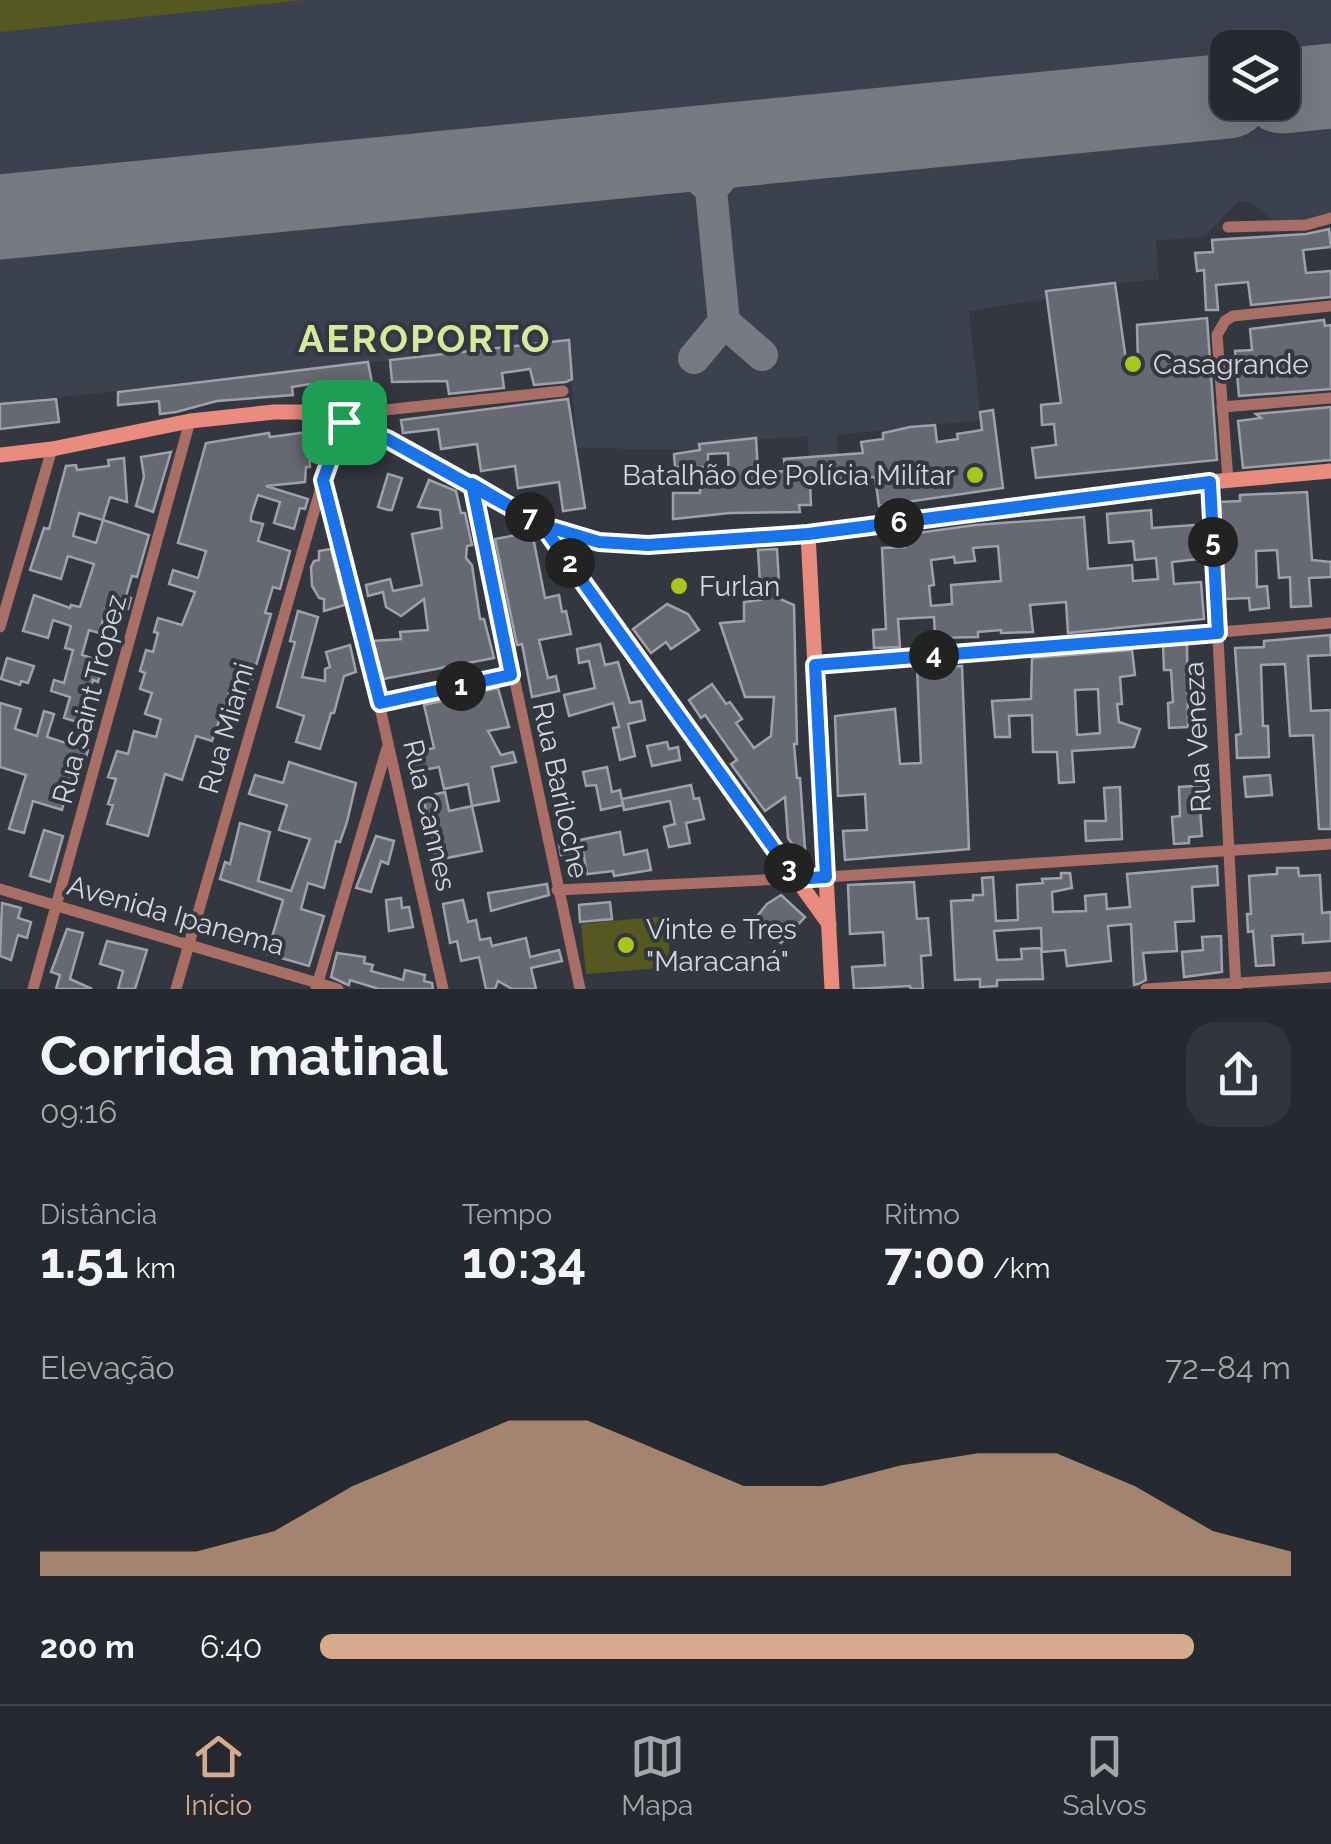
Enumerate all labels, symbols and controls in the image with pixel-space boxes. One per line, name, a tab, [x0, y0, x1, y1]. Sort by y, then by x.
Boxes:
map controls	[1210, 30, 1300, 120]
button: layers	[1210, 30, 1300, 120]
district label: AEROPORTO	[298, 316, 552, 361]
place label: Casagrande	[1153, 348, 1309, 381]
marker: Casagrande	[1122, 353, 1144, 375]
pin	[302, 380, 387, 465]
icon: arrive	[317, 395, 372, 450]
place label: Batalhão de Polícia Milítar	[622, 459, 955, 492]
marker: Batalhão de Polícia Milítar	[964, 464, 986, 486]
pin: 7	[505, 492, 555, 542]
pin: 6	[874, 498, 924, 548]
text: 7	[522, 500, 538, 533]
text: 6	[891, 506, 908, 539]
pin: 5	[1188, 517, 1238, 567]
text: 5	[1205, 525, 1221, 558]
pin: 2	[545, 538, 595, 588]
text: 2	[562, 546, 578, 579]
place label: Furlan	[699, 570, 780, 603]
marker: Furlan	[668, 575, 690, 597]
street label: Rua Saint Tropez	[46, 591, 133, 807]
pin: 4	[909, 630, 959, 680]
text: 4	[926, 638, 942, 671]
street label: Rua Miami	[192, 659, 261, 798]
pin: 1	[436, 661, 486, 711]
street label: Rua Veneza	[1177, 661, 1218, 813]
text: 1	[454, 669, 468, 702]
street label: Rua Bariloche	[526, 699, 595, 881]
street label: Rua Cannes	[396, 736, 463, 894]
pin: 3	[764, 843, 814, 893]
text: 3	[781, 851, 797, 884]
street label: Avenida Ipanema	[63, 869, 288, 962]
place label: Vinte e Tres "Maracaná"	[646, 913, 797, 978]
marker: Vinte e Tres "Maracaná"	[615, 934, 637, 956]
button: share	[1186, 1022, 1291, 1127]
text: Corrida matinal	[40, 1023, 448, 1088]
text: 09:16	[40, 1093, 117, 1130]
text: Distância	[40, 1198, 157, 1231]
text: Tempo	[462, 1198, 552, 1231]
text: Ritmo	[884, 1198, 960, 1231]
text: 1.51	[40, 1231, 128, 1290]
text: 10:34	[462, 1231, 586, 1290]
text: 7:00	[884, 1231, 986, 1290]
text: km	[128, 1252, 176, 1285]
text: /km	[986, 1252, 1050, 1285]
text: Elevação	[40, 1349, 175, 1386]
text: 72–84 m	[1165, 1349, 1291, 1386]
text: 200 m	[40, 1628, 135, 1665]
text: 6:40	[200, 1628, 262, 1665]
tab: Início	[185, 1729, 252, 1822]
tab: Mapa	[621, 1729, 693, 1822]
tab: Salvos	[1062, 1729, 1146, 1822]

